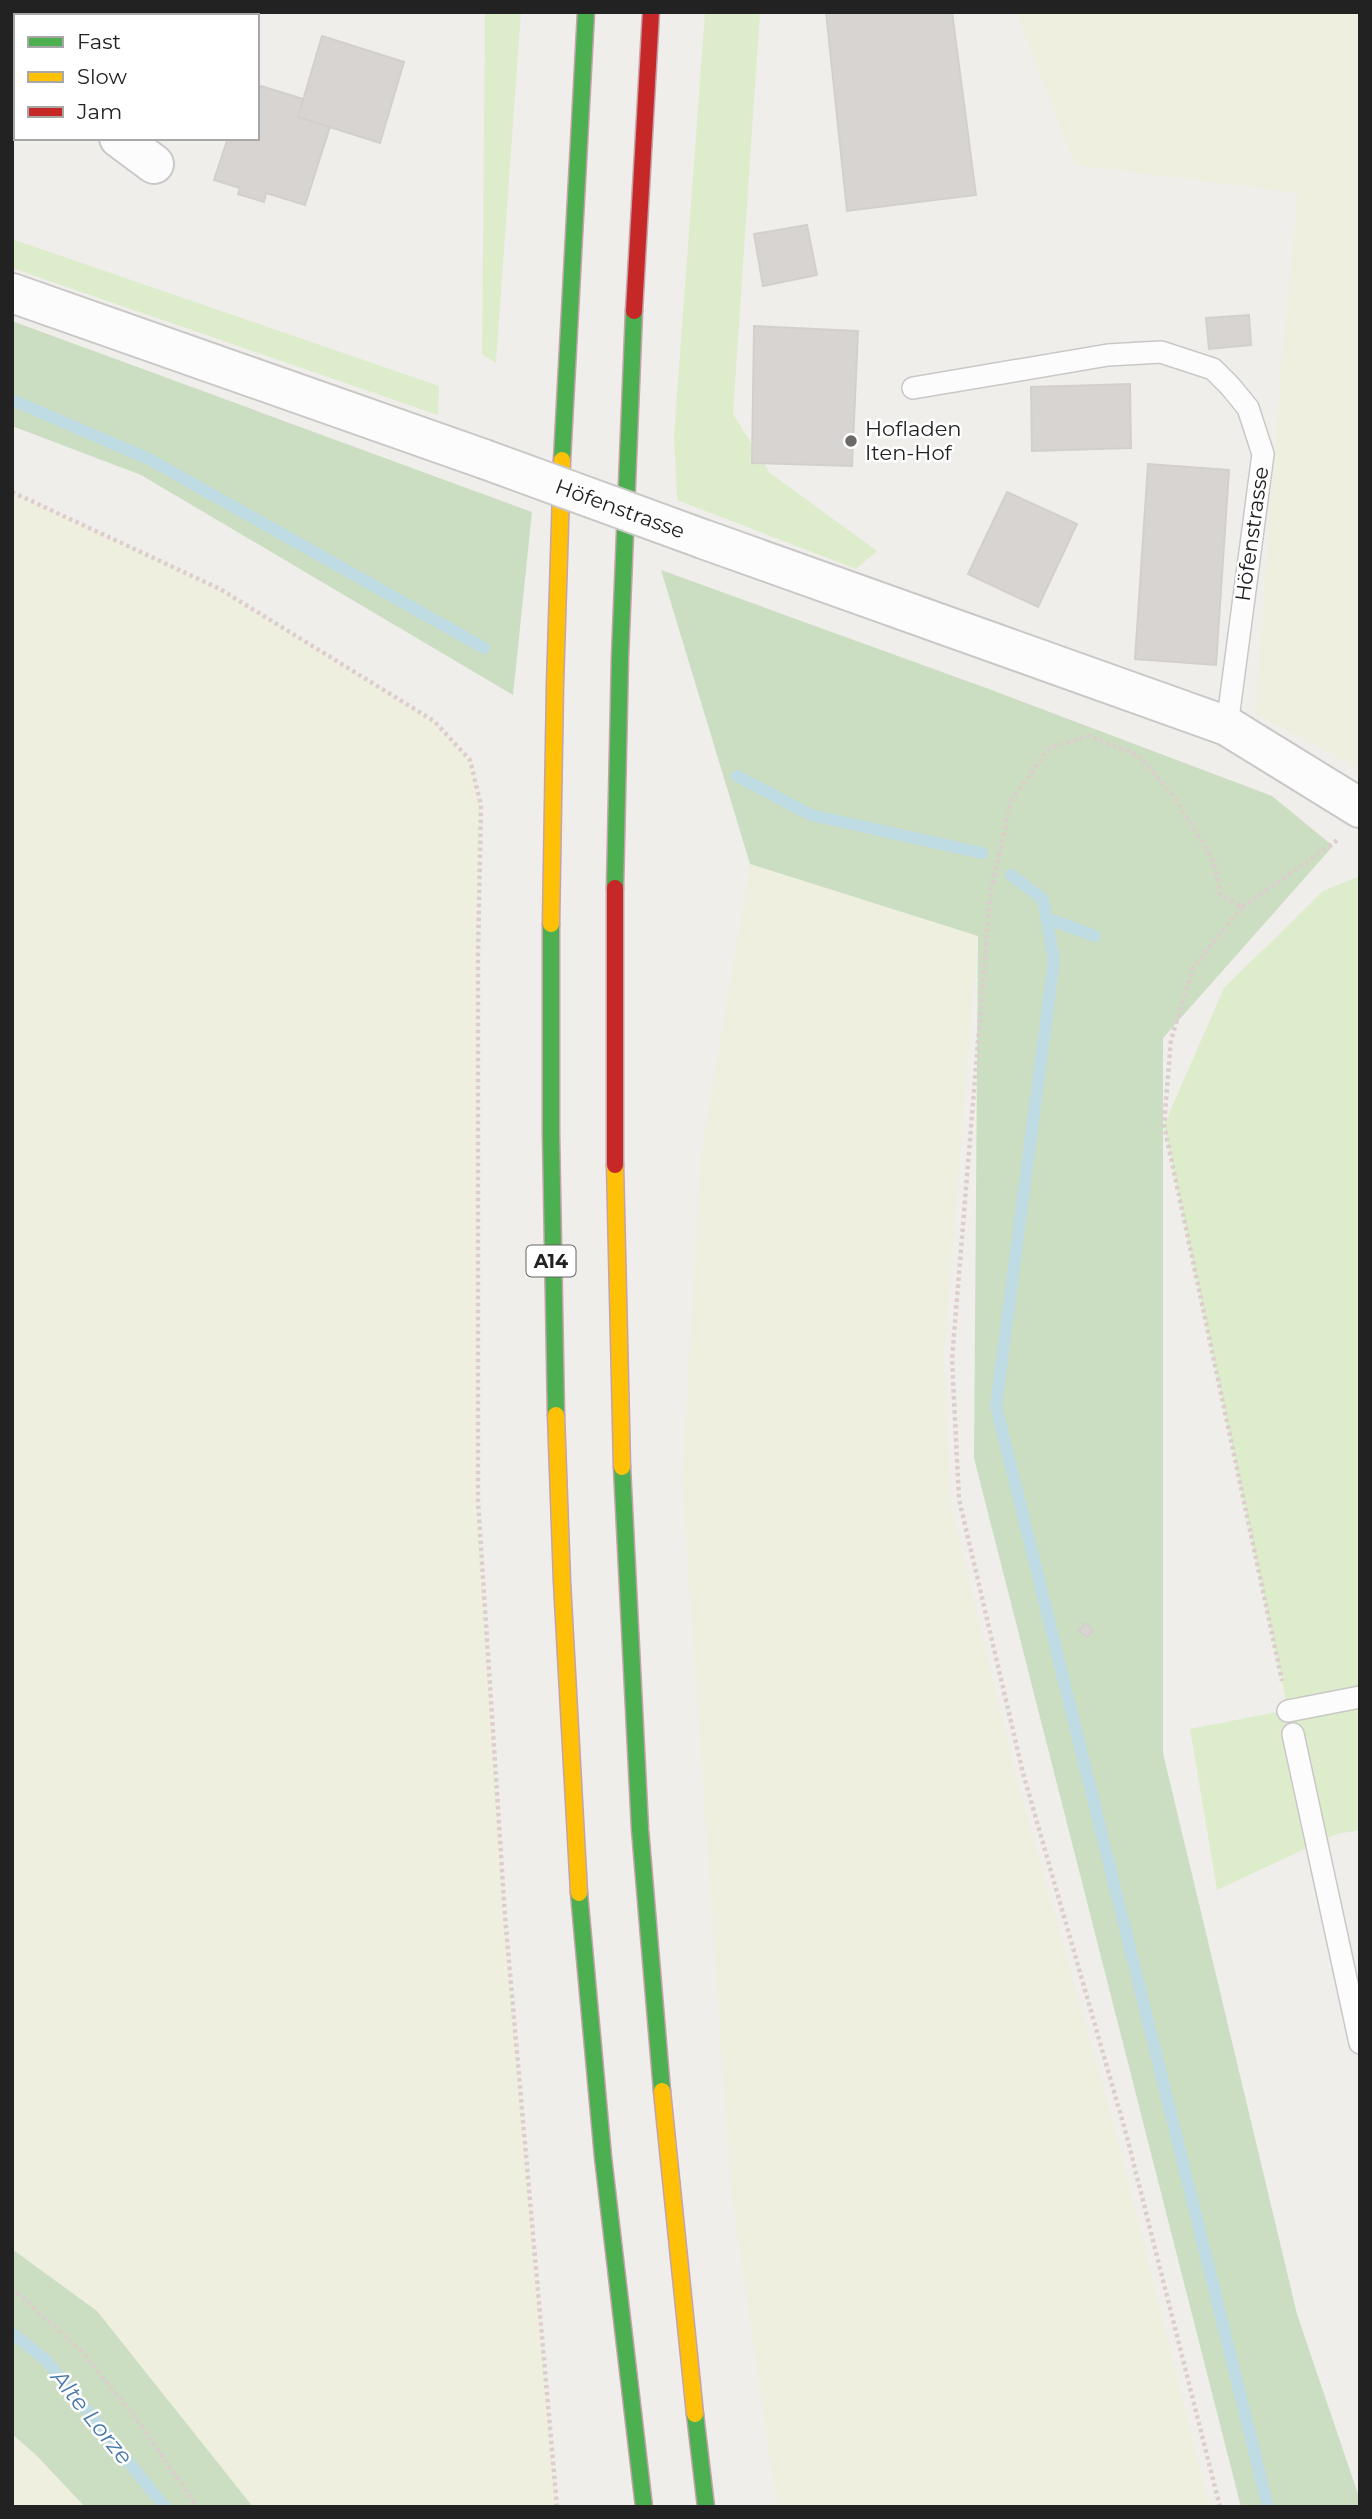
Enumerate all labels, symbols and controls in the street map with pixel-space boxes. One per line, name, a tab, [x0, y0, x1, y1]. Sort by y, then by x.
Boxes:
legend	[14, 14, 259, 140]
text: Fast	[77, 29, 121, 54]
text: Slow	[77, 64, 127, 89]
text: Jam	[76, 99, 122, 124]
place label: Hofladen Iten-Hof	[865, 416, 962, 465]
marker: Hofladen Iten-Hof	[843, 433, 859, 449]
street label: Höfenstrasse	[1230, 465, 1273, 603]
street label: Höfenstrasse	[552, 474, 688, 544]
road number: A14	[526, 1246, 576, 1276]
water label: Alte Lorze	[44, 2362, 139, 2470]

